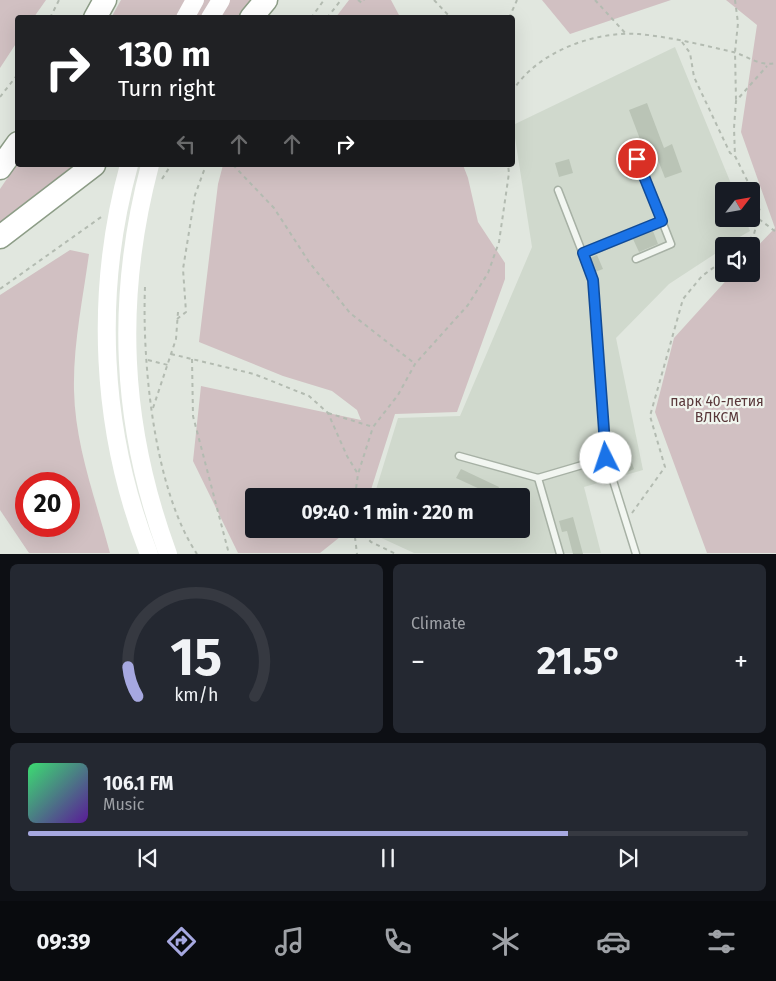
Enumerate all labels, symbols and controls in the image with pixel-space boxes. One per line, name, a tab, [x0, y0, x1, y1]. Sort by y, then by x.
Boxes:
text: 130 m	[118, 33, 211, 75]
icon: right	[35, 35, 100, 100]
text: Turn right	[118, 75, 215, 102]
icon: left	[172, 130, 200, 158]
icon: ahead	[225, 130, 253, 158]
icon: ahead	[278, 130, 306, 158]
icon: right	[331, 130, 359, 158]
pin	[616, 138, 658, 180]
icon: arrive	[623, 145, 651, 173]
north arrow	[715, 182, 760, 228]
map controls	[715, 182, 760, 282]
button: sound	[715, 237, 760, 282]
park label: парк 40-летия ВЛКСМ	[670, 393, 764, 426]
position arrow	[579, 431, 631, 483]
speed limit sign: 20	[15, 472, 80, 537]
text: 09:40 · 1 min · 220 m	[301, 501, 474, 524]
text: Climate	[411, 614, 466, 633]
text: 15	[170, 626, 223, 689]
text: 21.5°	[537, 638, 622, 684]
text: −	[411, 645, 425, 678]
text: +	[734, 645, 748, 678]
text: km/h	[174, 684, 219, 706]
text: 106.1 FM	[103, 772, 173, 795]
text: Music	[103, 795, 144, 814]
icon: previous	[134, 844, 162, 872]
icon: pause	[374, 844, 402, 872]
icon: next	[614, 844, 642, 872]
icon: directions	[164, 924, 199, 959]
icon: music	[272, 924, 307, 959]
icon: phone	[380, 924, 415, 959]
icon: climate	[488, 924, 523, 959]
icon: car	[596, 924, 631, 959]
icon: filters	[704, 924, 739, 959]
text: 09:39	[37, 928, 91, 955]

